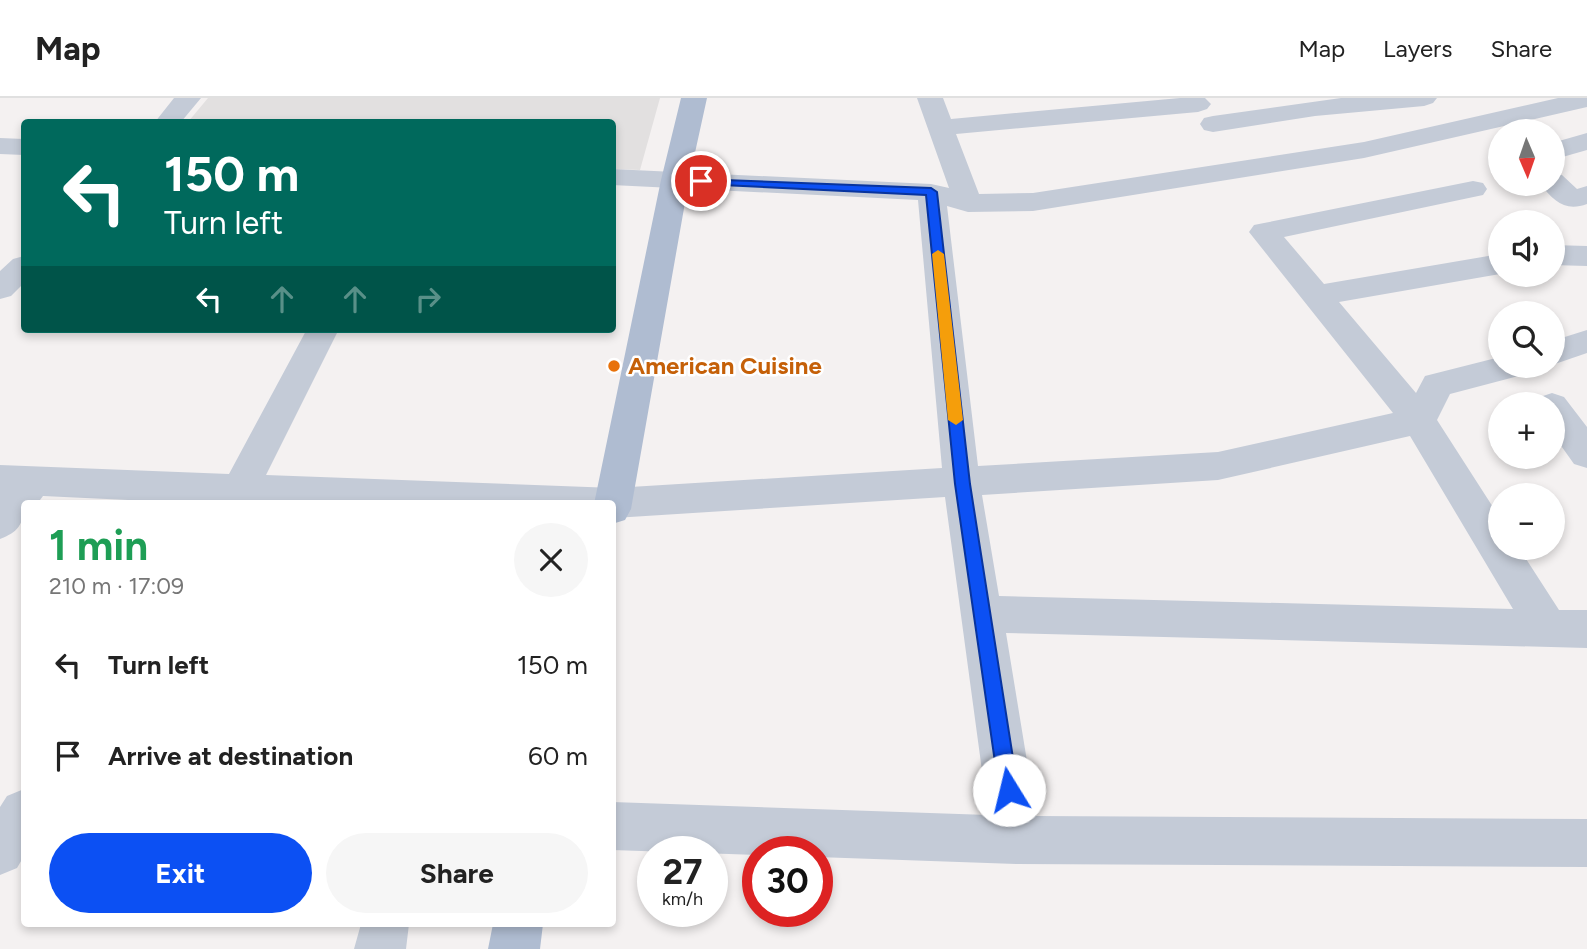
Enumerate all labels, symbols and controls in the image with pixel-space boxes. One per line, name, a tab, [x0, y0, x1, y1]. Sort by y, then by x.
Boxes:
text: Map	[35, 29, 101, 68]
text: Map	[1298, 34, 1345, 63]
text: Layers	[1383, 34, 1452, 63]
text: Share	[1490, 34, 1552, 63]
north arrow	[1488, 119, 1564, 196]
map controls	[1488, 119, 1565, 560]
text: 150 m	[164, 144, 299, 203]
icon: left	[49, 147, 140, 238]
pin	[671, 151, 731, 211]
icon: arrive	[682, 162, 720, 200]
text: Turn left	[164, 204, 283, 242]
button: sound	[1488, 210, 1565, 287]
icon: left	[190, 280, 228, 318]
icon: ahead	[263, 280, 301, 318]
icon: ahead	[336, 280, 374, 318]
icon: right	[409, 280, 447, 318]
button: search	[1488, 301, 1565, 378]
place label: American Cuisine	[628, 351, 822, 380]
marker: American Cuisine	[606, 358, 622, 374]
button: +	[1488, 392, 1565, 469]
button: −	[1488, 483, 1565, 560]
text: 1 min	[49, 520, 148, 571]
button: close	[514, 523, 588, 597]
text: 210 m · 17:09	[49, 572, 184, 600]
icon: left	[49, 646, 87, 684]
text: Turn left	[108, 649, 209, 681]
text: 150 m	[517, 649, 588, 681]
icon: arrive	[49, 737, 87, 775]
text: Arrive at destination	[108, 740, 353, 772]
text: 60 m	[528, 740, 588, 772]
position arrow	[972, 753, 1046, 827]
button: Exit	[49, 833, 312, 913]
button: Share	[326, 833, 588, 913]
speed limit sign: 30	[742, 836, 833, 927]
text: 27	[663, 851, 702, 893]
text: km/h	[662, 888, 703, 910]

